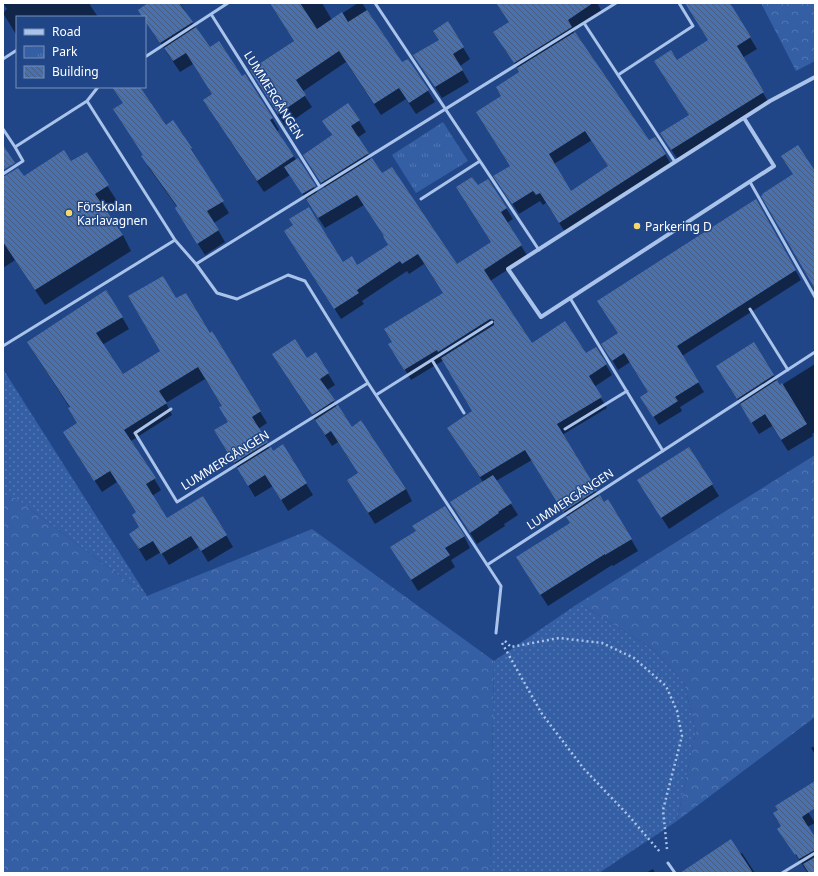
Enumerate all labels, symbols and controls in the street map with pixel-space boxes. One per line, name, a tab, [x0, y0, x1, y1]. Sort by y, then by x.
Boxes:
legend	[16, 16, 146, 88]
text: Road	[52, 23, 81, 40]
text: Park	[52, 43, 78, 60]
street label: LUMMERGÅNGEN	[240, 48, 308, 142]
text: Building	[52, 63, 99, 80]
place label: Förskolan Karlavagnen	[77, 198, 148, 229]
marker: Förskolan Karlavagnen	[64, 208, 74, 218]
place label: Parkering D	[645, 218, 712, 235]
marker: Parkering D	[632, 221, 642, 231]
street label: LUMMERGÅNGEN	[178, 426, 272, 494]
street label: LUMMERGÅNGEN	[523, 464, 617, 534]

